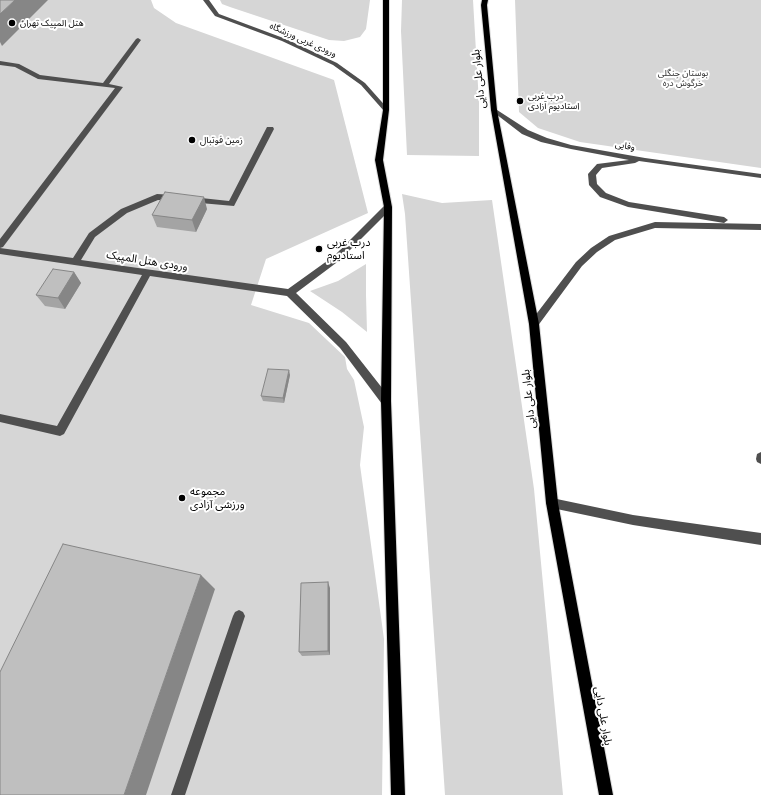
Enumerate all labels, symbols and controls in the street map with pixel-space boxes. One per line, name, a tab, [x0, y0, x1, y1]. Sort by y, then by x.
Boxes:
marker: هتل المپیک تهران	[7, 18, 17, 28]
place label: هتل المپیک تهران	[20, 18, 84, 28]
street label: ورودی غربی ورزشگاه	[268, 20, 338, 60]
street label: بلوار علی دایی	[469, 49, 489, 109]
park label: بوستان جنگلی خرگوش دره	[658, 68, 708, 89]
place label: درب غربی استادیوم آزادی	[528, 91, 579, 112]
marker: درب غربی استادیوم آزادی	[515, 96, 525, 106]
marker: زمین فوتبال	[187, 135, 197, 145]
place label: زمین فوتبال	[200, 135, 243, 145]
street label: وفایی	[614, 139, 636, 153]
place label: درب غربی استادیوم	[327, 236, 371, 262]
marker: درب غربی استادیوم	[314, 244, 324, 254]
street label: ورودی هتل المپیک	[105, 248, 189, 274]
street label: بلوار علی دایی	[519, 369, 539, 429]
place label: مجموعه ورزشی آزادی	[190, 485, 245, 511]
marker: مجموعه ورزشی آزادی	[177, 493, 187, 503]
street label: بلوار علی دایی	[591, 685, 615, 747]

